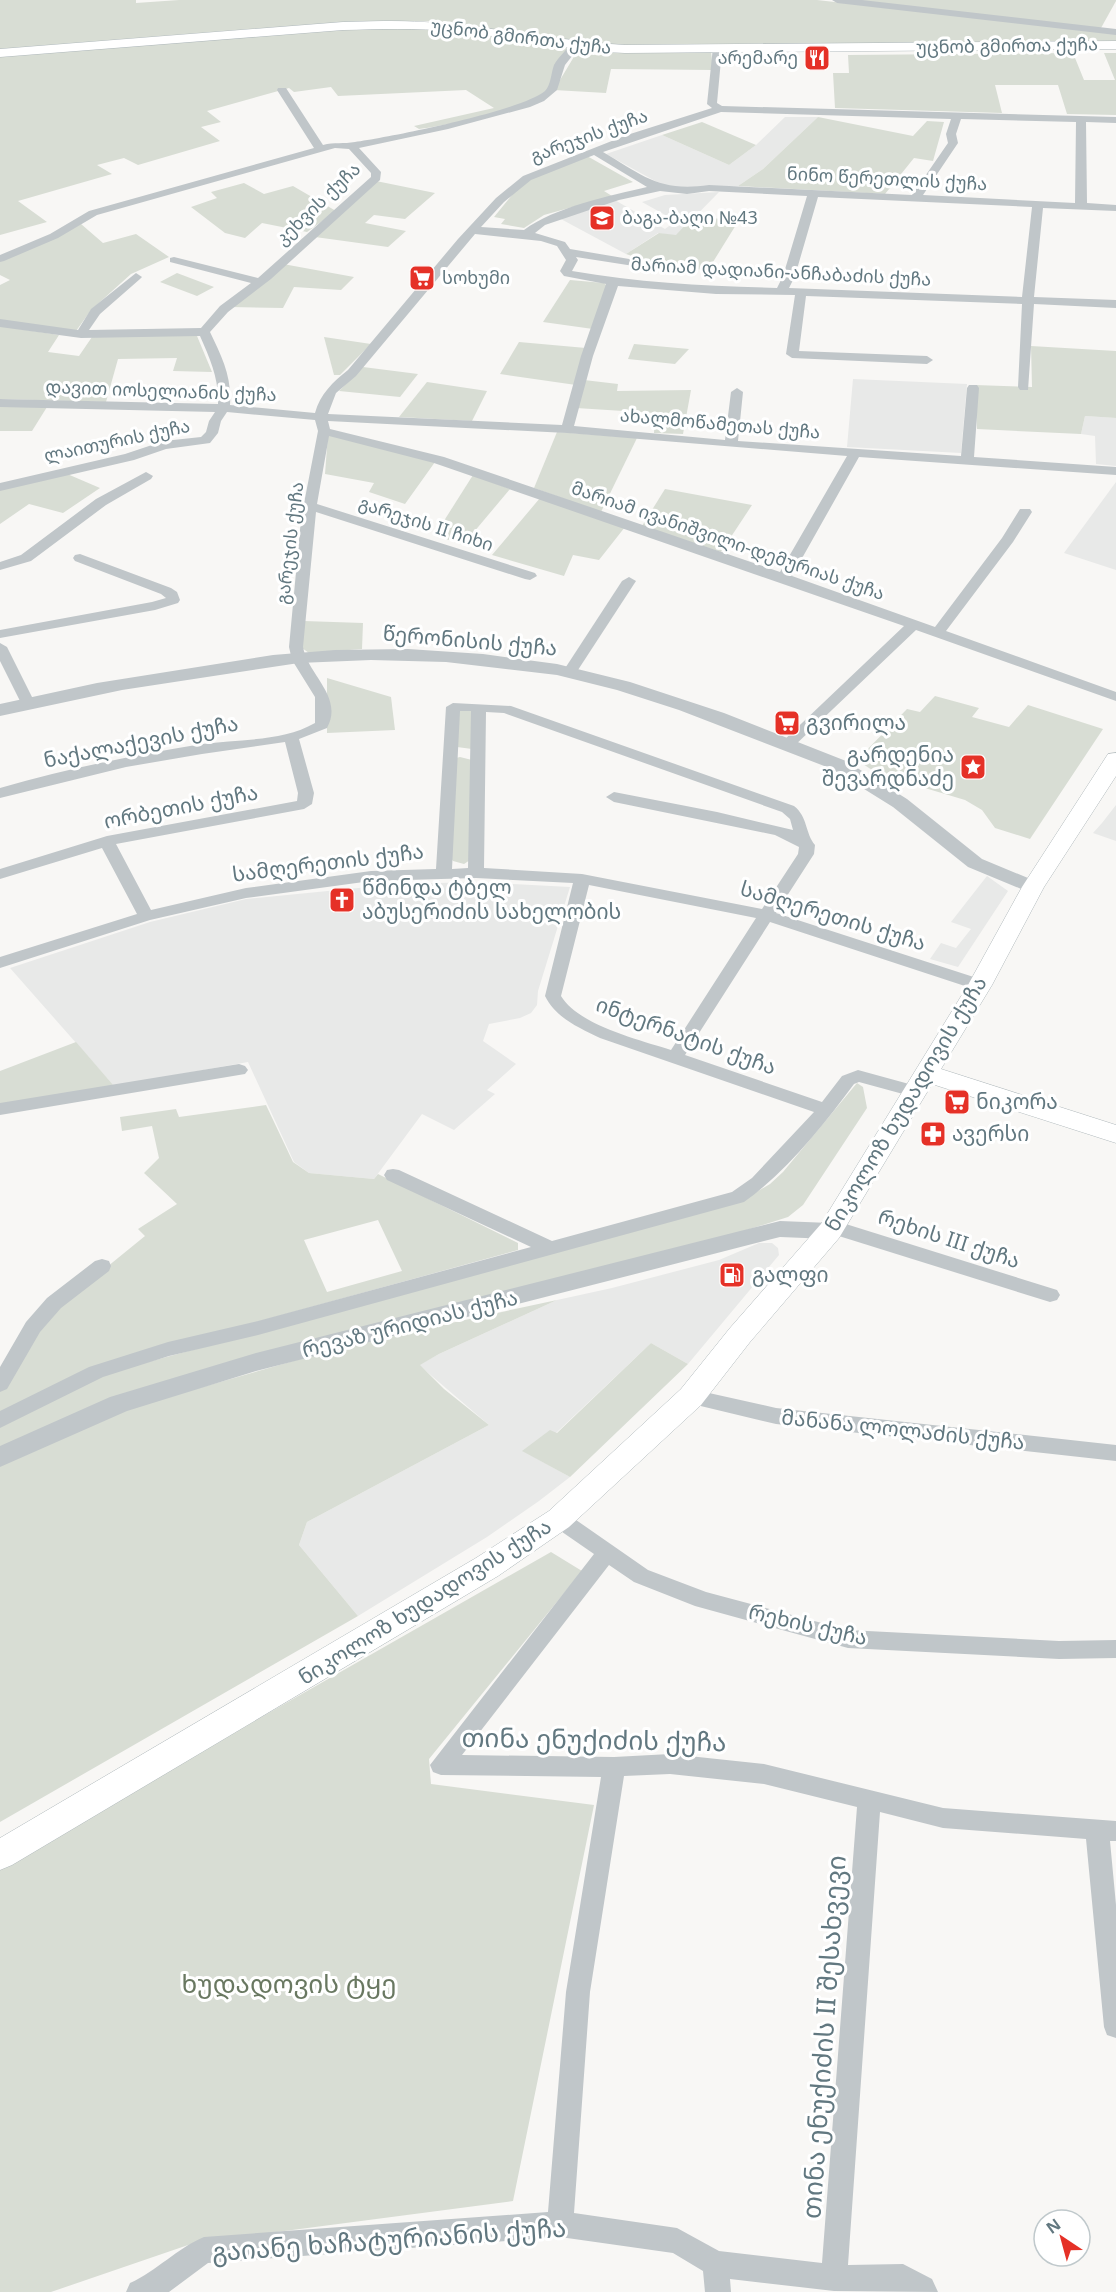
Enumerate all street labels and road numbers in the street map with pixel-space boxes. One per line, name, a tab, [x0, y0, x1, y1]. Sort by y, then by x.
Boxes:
street label: უცნობ გმირთა ქუჩა	[429, 13, 613, 59]
street label: უცნობ გმირთა ქუჩა	[916, 31, 1098, 59]
street label: გარეჯის ქუჩა	[527, 103, 651, 167]
street label: კეხვის ქუჩა	[270, 157, 365, 250]
street label: ნინო წერეთლის ქუჩა	[786, 161, 988, 195]
street label: მარიამ დადიანი-ანჩაბაძის ქუჩა	[630, 251, 932, 291]
street label: დავით იოსელიანის ქუჩა	[45, 374, 277, 406]
street label: ახალმოწამეთას ქუჩა	[619, 402, 821, 444]
street label: ლაითურის ქუჩა	[42, 413, 192, 467]
street label: მარიამ ივანიშვილი-დემურიას ქუჩა	[569, 475, 888, 605]
street label: გარეჯის ქუჩა	[270, 480, 308, 606]
street label: გარეჯის II ჩიხი	[356, 490, 497, 556]
street label: წერონისის ქუჩა	[382, 618, 559, 662]
street label: ნაქალაქევის ქუჩა	[41, 708, 240, 774]
street label: ორბეთის ქუჩა	[101, 777, 260, 835]
street label: სამღერეთის ქუჩა	[231, 836, 425, 888]
street label: სამღერეთის ქუჩა	[737, 873, 930, 957]
street label: ნიკოლოზ ხუდადოვის ქუჩა	[818, 971, 993, 1236]
street label: ინტერნატის ქუჩა	[592, 989, 780, 1081]
street label: რეხის III ქუჩა	[875, 1202, 1024, 1274]
street label: რევაზ ურიდიას ქუჩა	[299, 1283, 520, 1363]
street label: მანანა ლოლაძის ქუჩა	[780, 1402, 1026, 1456]
street label: ნიკოლოზ ხუდადოვის ქუჩა	[293, 1512, 556, 1691]
street label: რეხის ქუჩა	[746, 1597, 870, 1651]
street label: თინა ენუქიძის ქუჩა	[461, 1719, 727, 1759]
street label: თინა ენუქიძის II შესახვევი	[792, 1854, 854, 2220]
street label: გაიანე ხაჩატურიანის ქუჩა	[210, 2209, 567, 2269]

